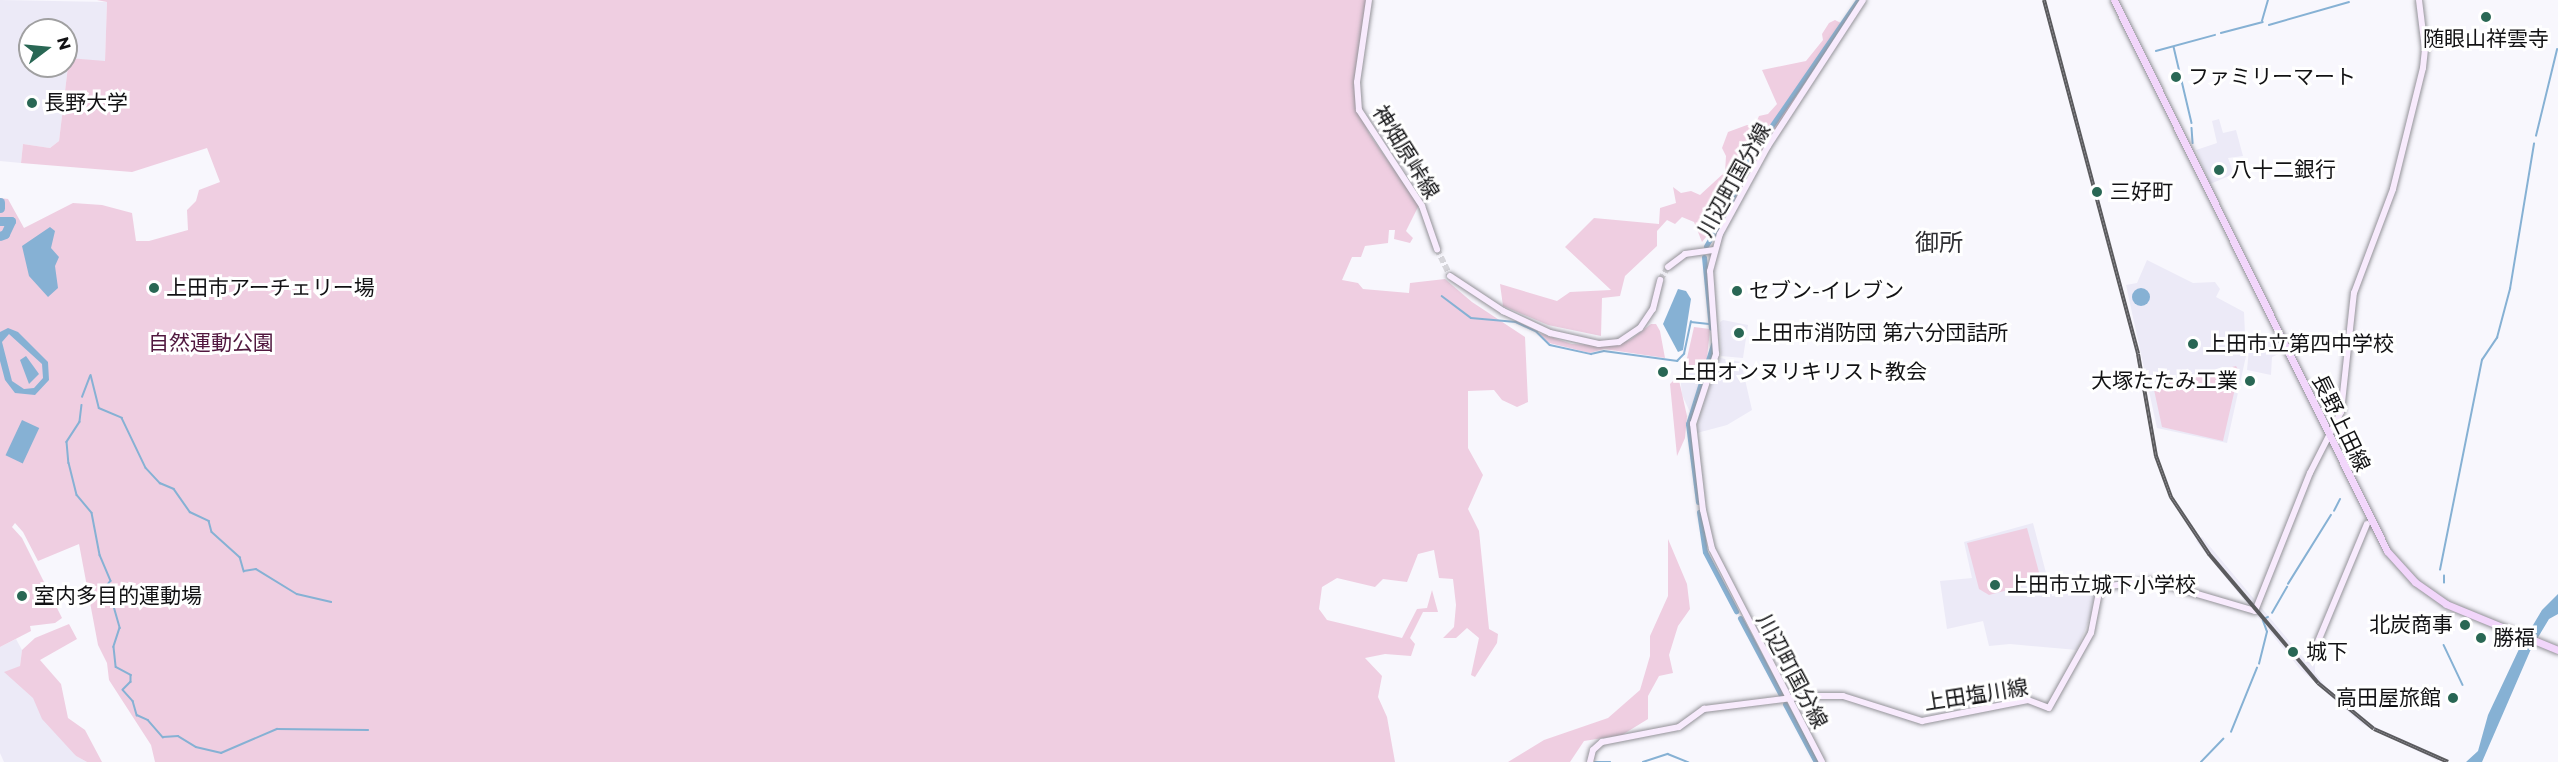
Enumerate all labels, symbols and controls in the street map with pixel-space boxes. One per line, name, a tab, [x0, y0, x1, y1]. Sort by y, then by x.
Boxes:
marker: 随眼山祥雲寺	[2479, 10, 2493, 24]
north arrow	[18, 18, 78, 78]
place label: 随眼山祥雲寺	[2423, 26, 2549, 52]
text: N	[53, 35, 75, 52]
place label: ファミリーマート	[2188, 64, 2356, 90]
marker: ファミリーマート	[2169, 70, 2183, 84]
place label: 長野大学	[44, 90, 128, 116]
marker: 長野大学	[25, 96, 39, 110]
street label: 神畑原峠線	[1367, 101, 1445, 203]
street label: 川辺町国分線	[1692, 119, 1776, 241]
place label: 八十二銀行	[2231, 157, 2336, 183]
marker: 八十二銀行	[2212, 163, 2226, 177]
place label: 三好町	[2110, 179, 2173, 205]
marker: 三好町	[2088, 183, 2106, 201]
district label: 御所	[1915, 229, 1963, 257]
place label: 上田市アーチェリー場	[166, 275, 375, 301]
place label: セブン-イレブン	[1749, 278, 1904, 304]
marker: 上田市アーチェリー場	[147, 281, 161, 295]
marker: セブン-イレブン	[1730, 284, 1744, 298]
place label: 上田市消防団 第六分団詰所	[1751, 320, 2009, 346]
marker: 上田市消防団 第六分団詰所	[1732, 326, 1746, 340]
park label: 自然運動公園	[148, 330, 274, 356]
place label: 上田市立第四中学校	[2205, 331, 2394, 357]
marker: 上田市立第四中学校	[2186, 337, 2200, 351]
place label: 上田オンヌリキリスト教会	[1675, 359, 1927, 385]
marker: 上田オンヌリキリスト教会	[1656, 365, 1670, 379]
place label: 大塚たたみ工業	[2091, 368, 2238, 394]
street label: 長野上田線	[2307, 370, 2375, 476]
marker: 大塚たたみ工業	[2243, 374, 2257, 388]
place label: 上田市立城下小学校	[2007, 572, 2196, 598]
marker: 上田市立城下小学校	[1988, 578, 2002, 592]
place label: 室内多目的運動場	[34, 583, 202, 609]
marker: 室内多目的運動場	[15, 589, 29, 603]
street label: 川辺町国分線	[1751, 609, 1833, 733]
place label: 北炭商事	[2369, 612, 2453, 638]
marker: 北炭商事	[2458, 618, 2472, 632]
place label: 勝福	[2493, 625, 2535, 651]
marker: 勝福	[2474, 631, 2488, 645]
place label: 城下	[2306, 639, 2348, 665]
marker: 城下	[2284, 643, 2302, 661]
street label: 上田塩川線	[1922, 674, 2030, 716]
place label: 高田屋旅館	[2336, 685, 2441, 711]
marker: 高田屋旅館	[2446, 691, 2460, 705]

